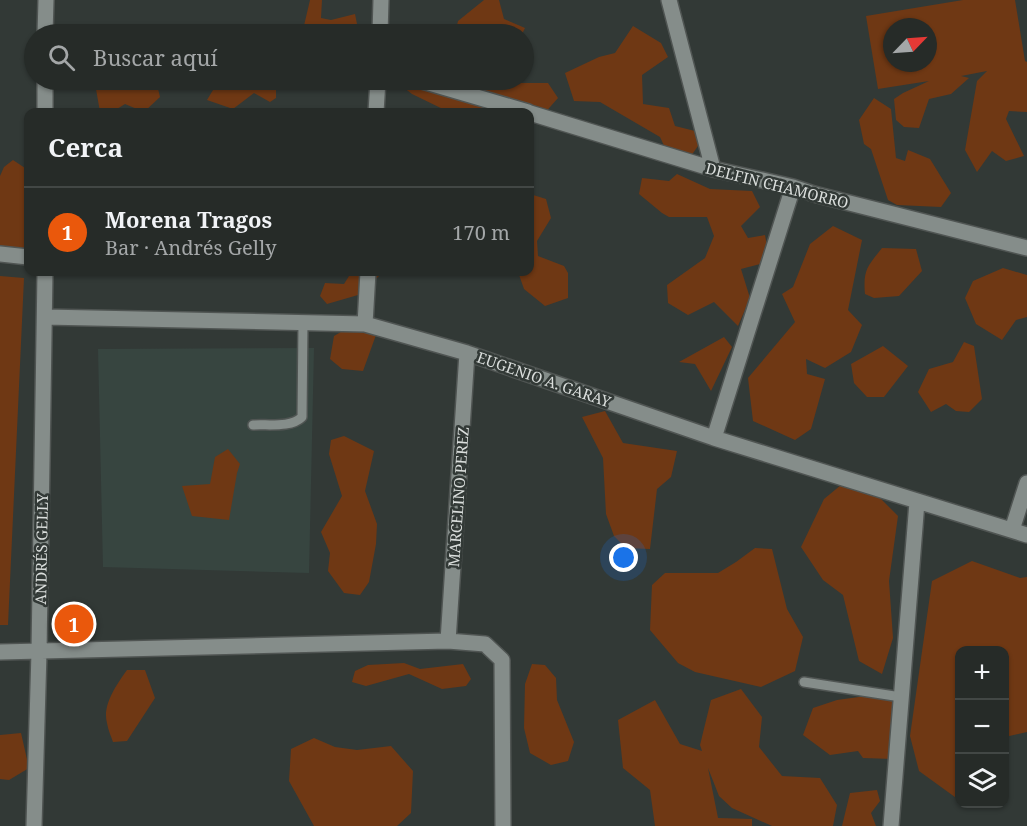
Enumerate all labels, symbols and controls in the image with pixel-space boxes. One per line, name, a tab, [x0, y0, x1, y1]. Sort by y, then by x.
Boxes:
north arrow	[883, 18, 937, 72]
search box	[24, 24, 534, 90]
icon: search	[45, 41, 78, 74]
text: Buscar aquí	[93, 42, 217, 72]
text: Cerca	[48, 129, 123, 165]
street label: DELFIN CHAMORRO	[703, 158, 851, 212]
text: Morena Tragos	[105, 204, 272, 234]
text: 1	[62, 219, 73, 246]
text: 170 m	[452, 219, 510, 246]
text: Bar · Andrés Gelly	[105, 234, 276, 261]
street label: EUGENIO A. GARAY	[474, 347, 614, 412]
street label: MARCELINO PEREZ	[443, 426, 473, 568]
street label: ANDRÉS GELLY	[30, 493, 52, 605]
your location	[609, 543, 638, 572]
pin: 1	[54, 602, 94, 646]
map controls	[955, 646, 1009, 808]
button: +	[955, 646, 1009, 700]
button: −	[955, 700, 1009, 754]
button: layers	[955, 754, 1009, 808]

